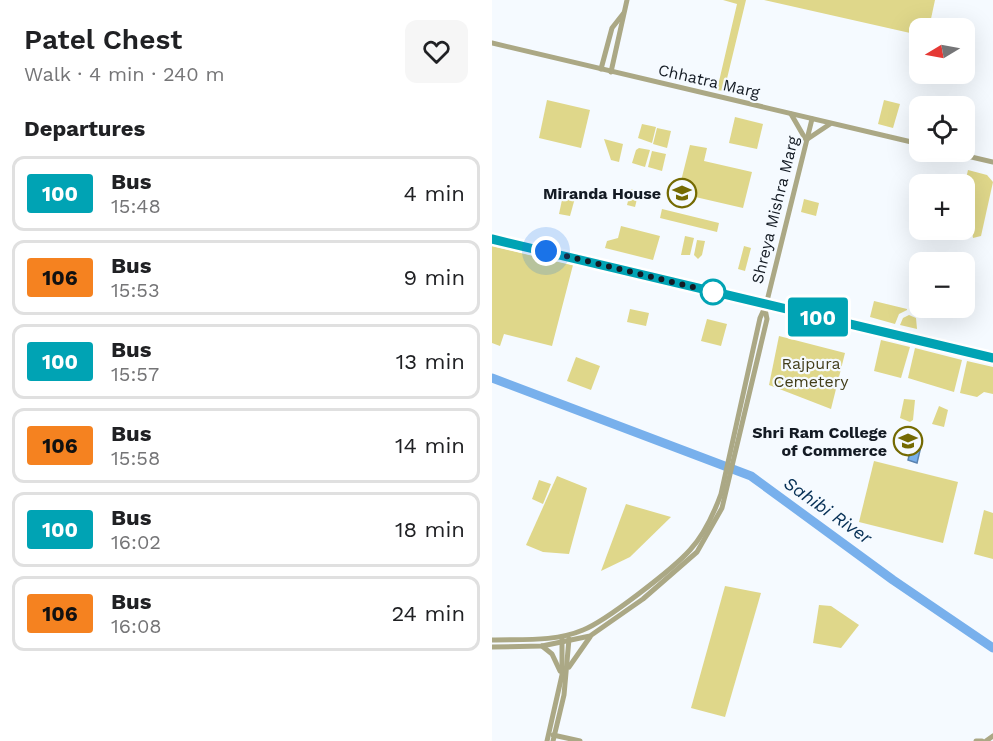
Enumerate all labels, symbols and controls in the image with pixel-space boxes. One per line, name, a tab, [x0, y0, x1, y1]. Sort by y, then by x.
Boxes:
north arrow	[909, 18, 975, 84]
map controls	[909, 18, 975, 318]
button: heart	[405, 20, 468, 83]
text: Patel Chest	[24, 23, 182, 56]
street label: Chhatra Marg	[656, 60, 762, 102]
text: Walk · 4 min · 240 m	[24, 62, 224, 86]
button: locate	[909, 96, 975, 162]
text: Departures	[24, 116, 145, 141]
street label: Shreya Mishra Marg	[747, 134, 803, 286]
text: Bus	[111, 169, 151, 194]
button: +	[909, 174, 975, 240]
school or university icon: Miranda House	[666, 177, 698, 209]
text: 100	[42, 181, 78, 206]
text: 4 min	[404, 181, 465, 206]
place label: Miranda House	[543, 184, 661, 203]
text: 15:48	[111, 194, 161, 218]
your location	[531, 236, 561, 266]
button: −	[909, 252, 975, 318]
text: Bus	[111, 253, 151, 278]
text: 106	[42, 265, 78, 290]
text: 9 min	[403, 265, 465, 290]
text: 15:53	[111, 278, 160, 302]
unlabelled marker	[700, 279, 726, 305]
line badge: 100	[784, 298, 852, 336]
text: 100	[800, 305, 836, 330]
text: Bus	[111, 337, 151, 362]
text: 100	[42, 349, 78, 374]
text: 13 min	[396, 349, 465, 374]
park label: Rajpura Cemetery	[773, 354, 849, 391]
text: 15:57	[111, 362, 159, 386]
text: Bus	[111, 421, 151, 446]
place label: Shri Ram College of Commerce	[752, 423, 887, 460]
school or university icon: Shri Ram College of Commerce	[892, 425, 924, 457]
text: 106	[42, 433, 78, 458]
text: 14 min	[395, 433, 465, 458]
text: 15:58	[111, 446, 160, 470]
water label: Sahibi River	[780, 472, 877, 549]
text: Bus	[111, 505, 151, 530]
text: 100	[42, 517, 78, 542]
text: 18 min	[395, 517, 465, 542]
text: 16:02	[111, 530, 161, 554]
text: Bus	[111, 589, 151, 614]
text: 106	[42, 601, 78, 626]
text: 24 min	[391, 601, 465, 626]
text: 16:08	[111, 614, 162, 638]

